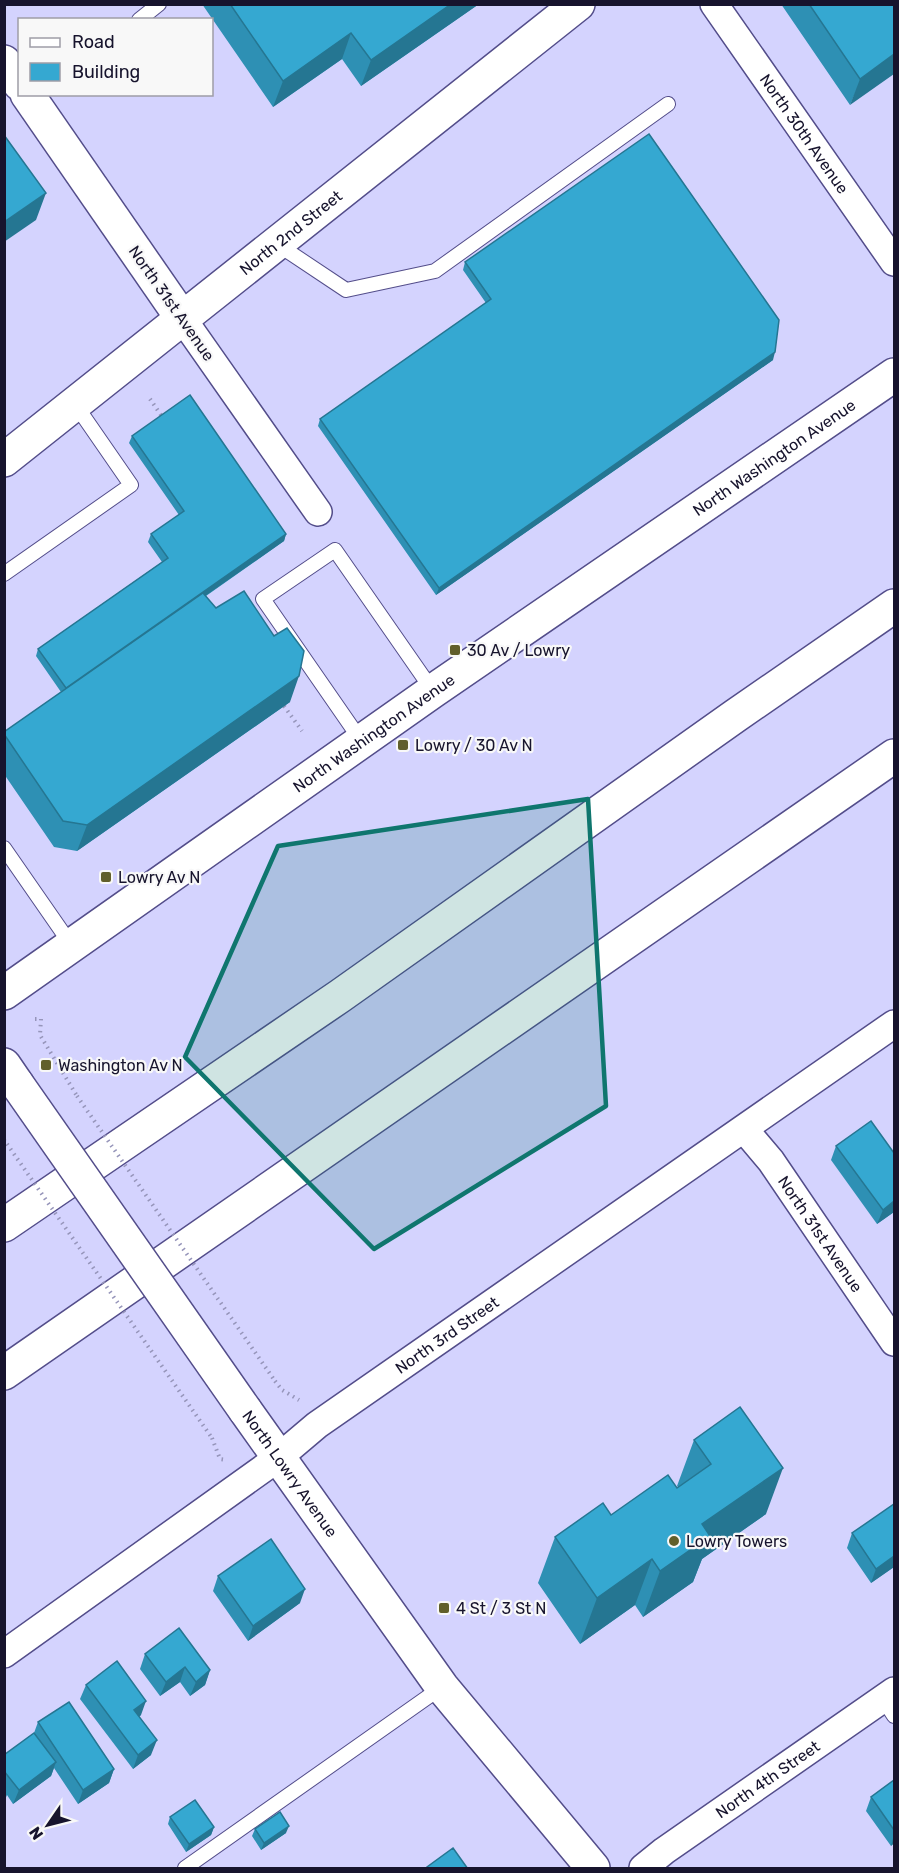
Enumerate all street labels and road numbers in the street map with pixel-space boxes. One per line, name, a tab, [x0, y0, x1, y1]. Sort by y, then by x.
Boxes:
street label: North 30th Avenue	[756, 70, 852, 197]
street label: North 2nd Street	[236, 186, 346, 279]
street label: North 31st Avenue	[125, 242, 219, 365]
street label: North Washington Avenue	[689, 395, 859, 520]
street label: North Washington Avenue	[289, 670, 458, 797]
street label: North 31st Avenue	[774, 1172, 866, 1296]
street label: North 3rd Street	[392, 1293, 502, 1378]
street label: North Lowry Avenue	[238, 1407, 341, 1541]
street label: North 4th Street	[712, 1737, 823, 1822]

